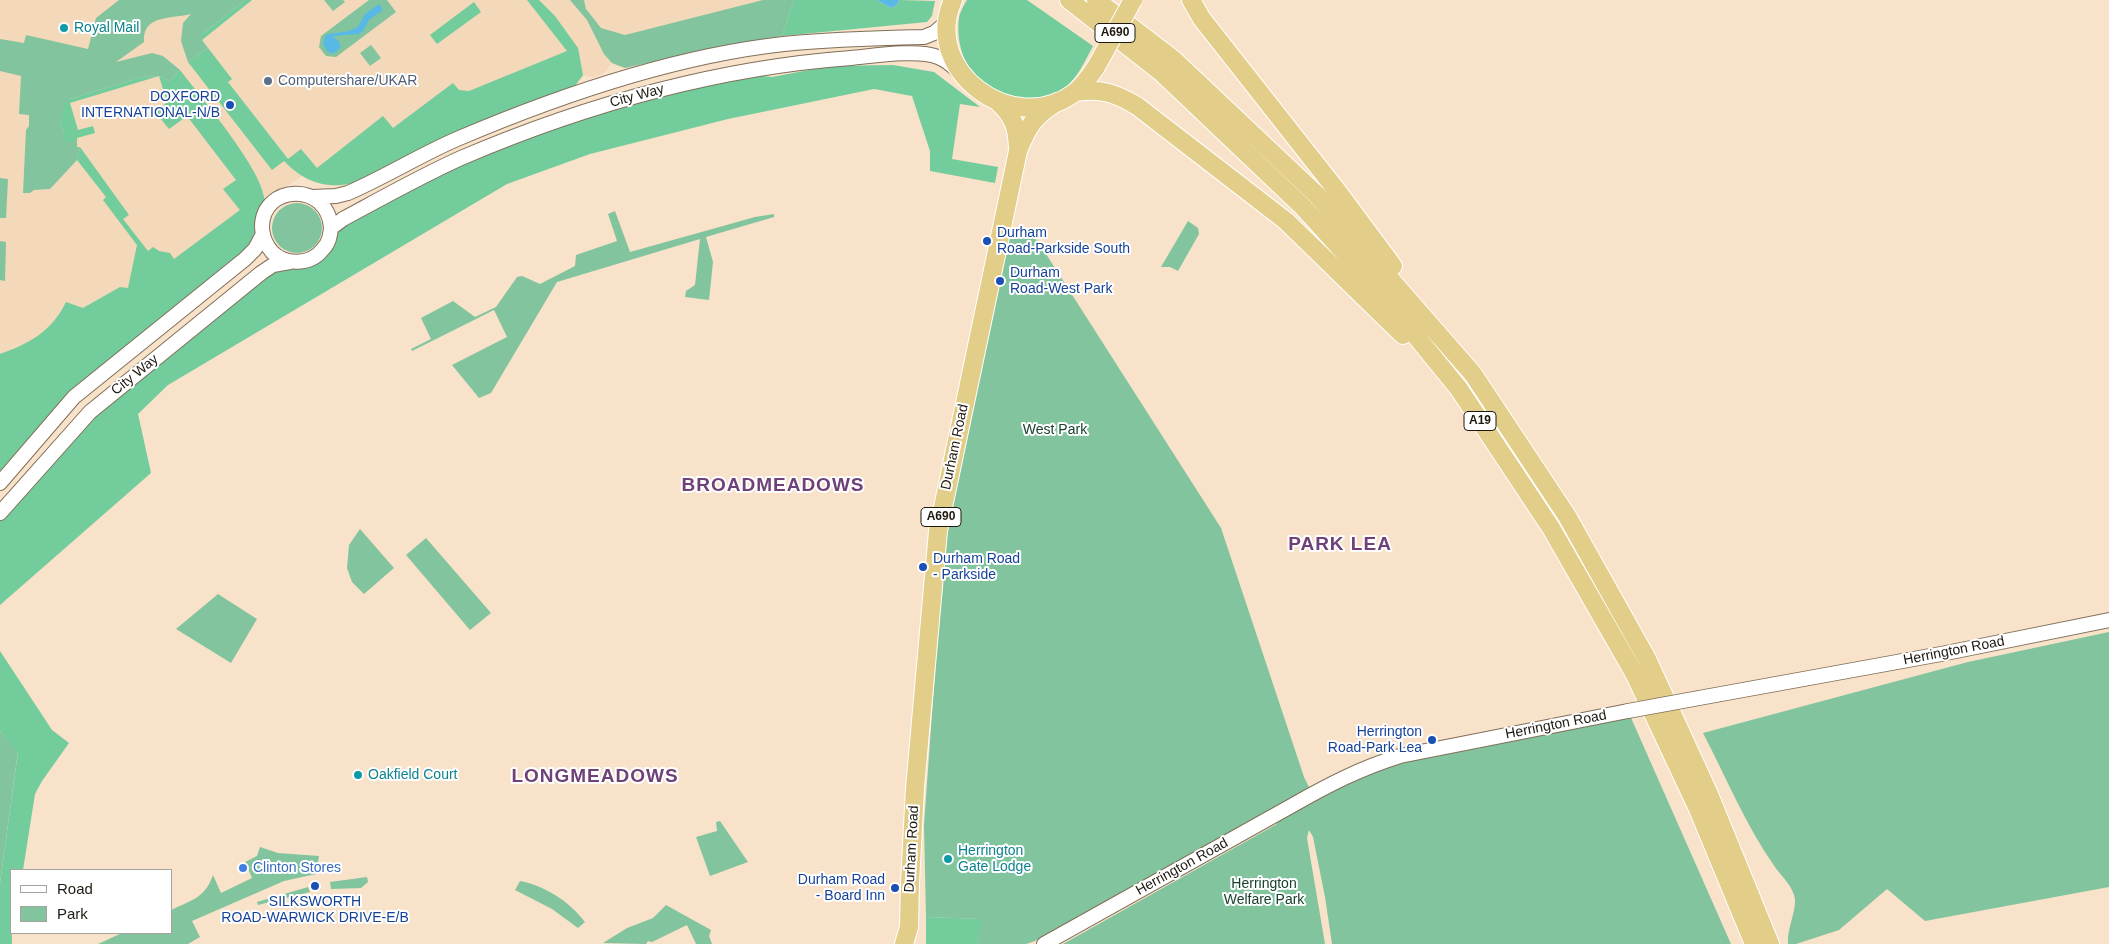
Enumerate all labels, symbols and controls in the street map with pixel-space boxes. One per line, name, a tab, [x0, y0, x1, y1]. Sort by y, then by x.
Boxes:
place label: Royal Mail	[74, 20, 139, 36]
marker: Royal Mail	[58, 22, 70, 34]
road number: A690	[1095, 23, 1135, 42]
place label: Computershare/UKAR	[278, 73, 417, 89]
marker: Computershare/UKAR	[262, 75, 274, 87]
street label: City Way	[608, 81, 666, 111]
place label: DOXFORD INTERNATIONAL-N/B	[81, 89, 220, 121]
marker: DOXFORD INTERNATIONAL-N/B	[224, 99, 236, 111]
place label: Durham Road-Parkside South	[997, 225, 1130, 258]
marker: Durham Road-Parkside South	[981, 235, 993, 247]
place label: Durham Road-West Park	[1010, 265, 1112, 298]
marker: Durham Road-West Park	[994, 275, 1006, 287]
street label: City Way	[108, 351, 162, 399]
street label: Durham Road	[938, 403, 972, 491]
road number: A19	[1464, 412, 1496, 431]
park label: West Park	[1023, 422, 1087, 438]
district label: BROADMEADOWS	[680, 475, 866, 497]
road number: A690	[921, 508, 961, 526]
district label: PARK LEA	[1287, 534, 1393, 556]
place label: Durham Road - Parkside	[933, 551, 1020, 584]
marker: Durham Road - Parkside	[917, 561, 929, 573]
street label: Herrington Road	[1902, 633, 2006, 669]
street label: Herrington Road	[1504, 707, 1608, 743]
place label: Herrington Road-Park Lea	[1328, 724, 1422, 756]
marker: Herrington Road-Park Lea	[1426, 734, 1438, 746]
district label: LONGMEADOWS	[510, 766, 680, 788]
place label: Oakfield Court	[368, 767, 457, 783]
marker: Oakfield Court	[352, 769, 364, 781]
street label: Durham Road	[901, 805, 923, 893]
street label: Herrington Road	[1133, 835, 1231, 899]
place label: Herrington Gate Lodge	[958, 843, 1031, 876]
marker: Herrington Gate Lodge	[942, 853, 954, 865]
place label: Clinton Stores	[253, 860, 341, 876]
marker: Clinton Stores	[237, 862, 249, 874]
legend	[10, 869, 172, 934]
place label: Durham Road - Board Inn	[798, 872, 885, 904]
park label: Herrington Welfare Park	[1224, 876, 1304, 909]
text: Road	[57, 880, 93, 897]
marker: SILKSWORTH ROAD-WARWICK DRIVE-E/B	[309, 880, 321, 892]
marker: Durham Road - Board Inn	[889, 882, 901, 894]
place label: SILKSWORTH ROAD-WARWICK DRIVE-E/B	[221, 894, 409, 926]
text: Park	[57, 905, 88, 922]

